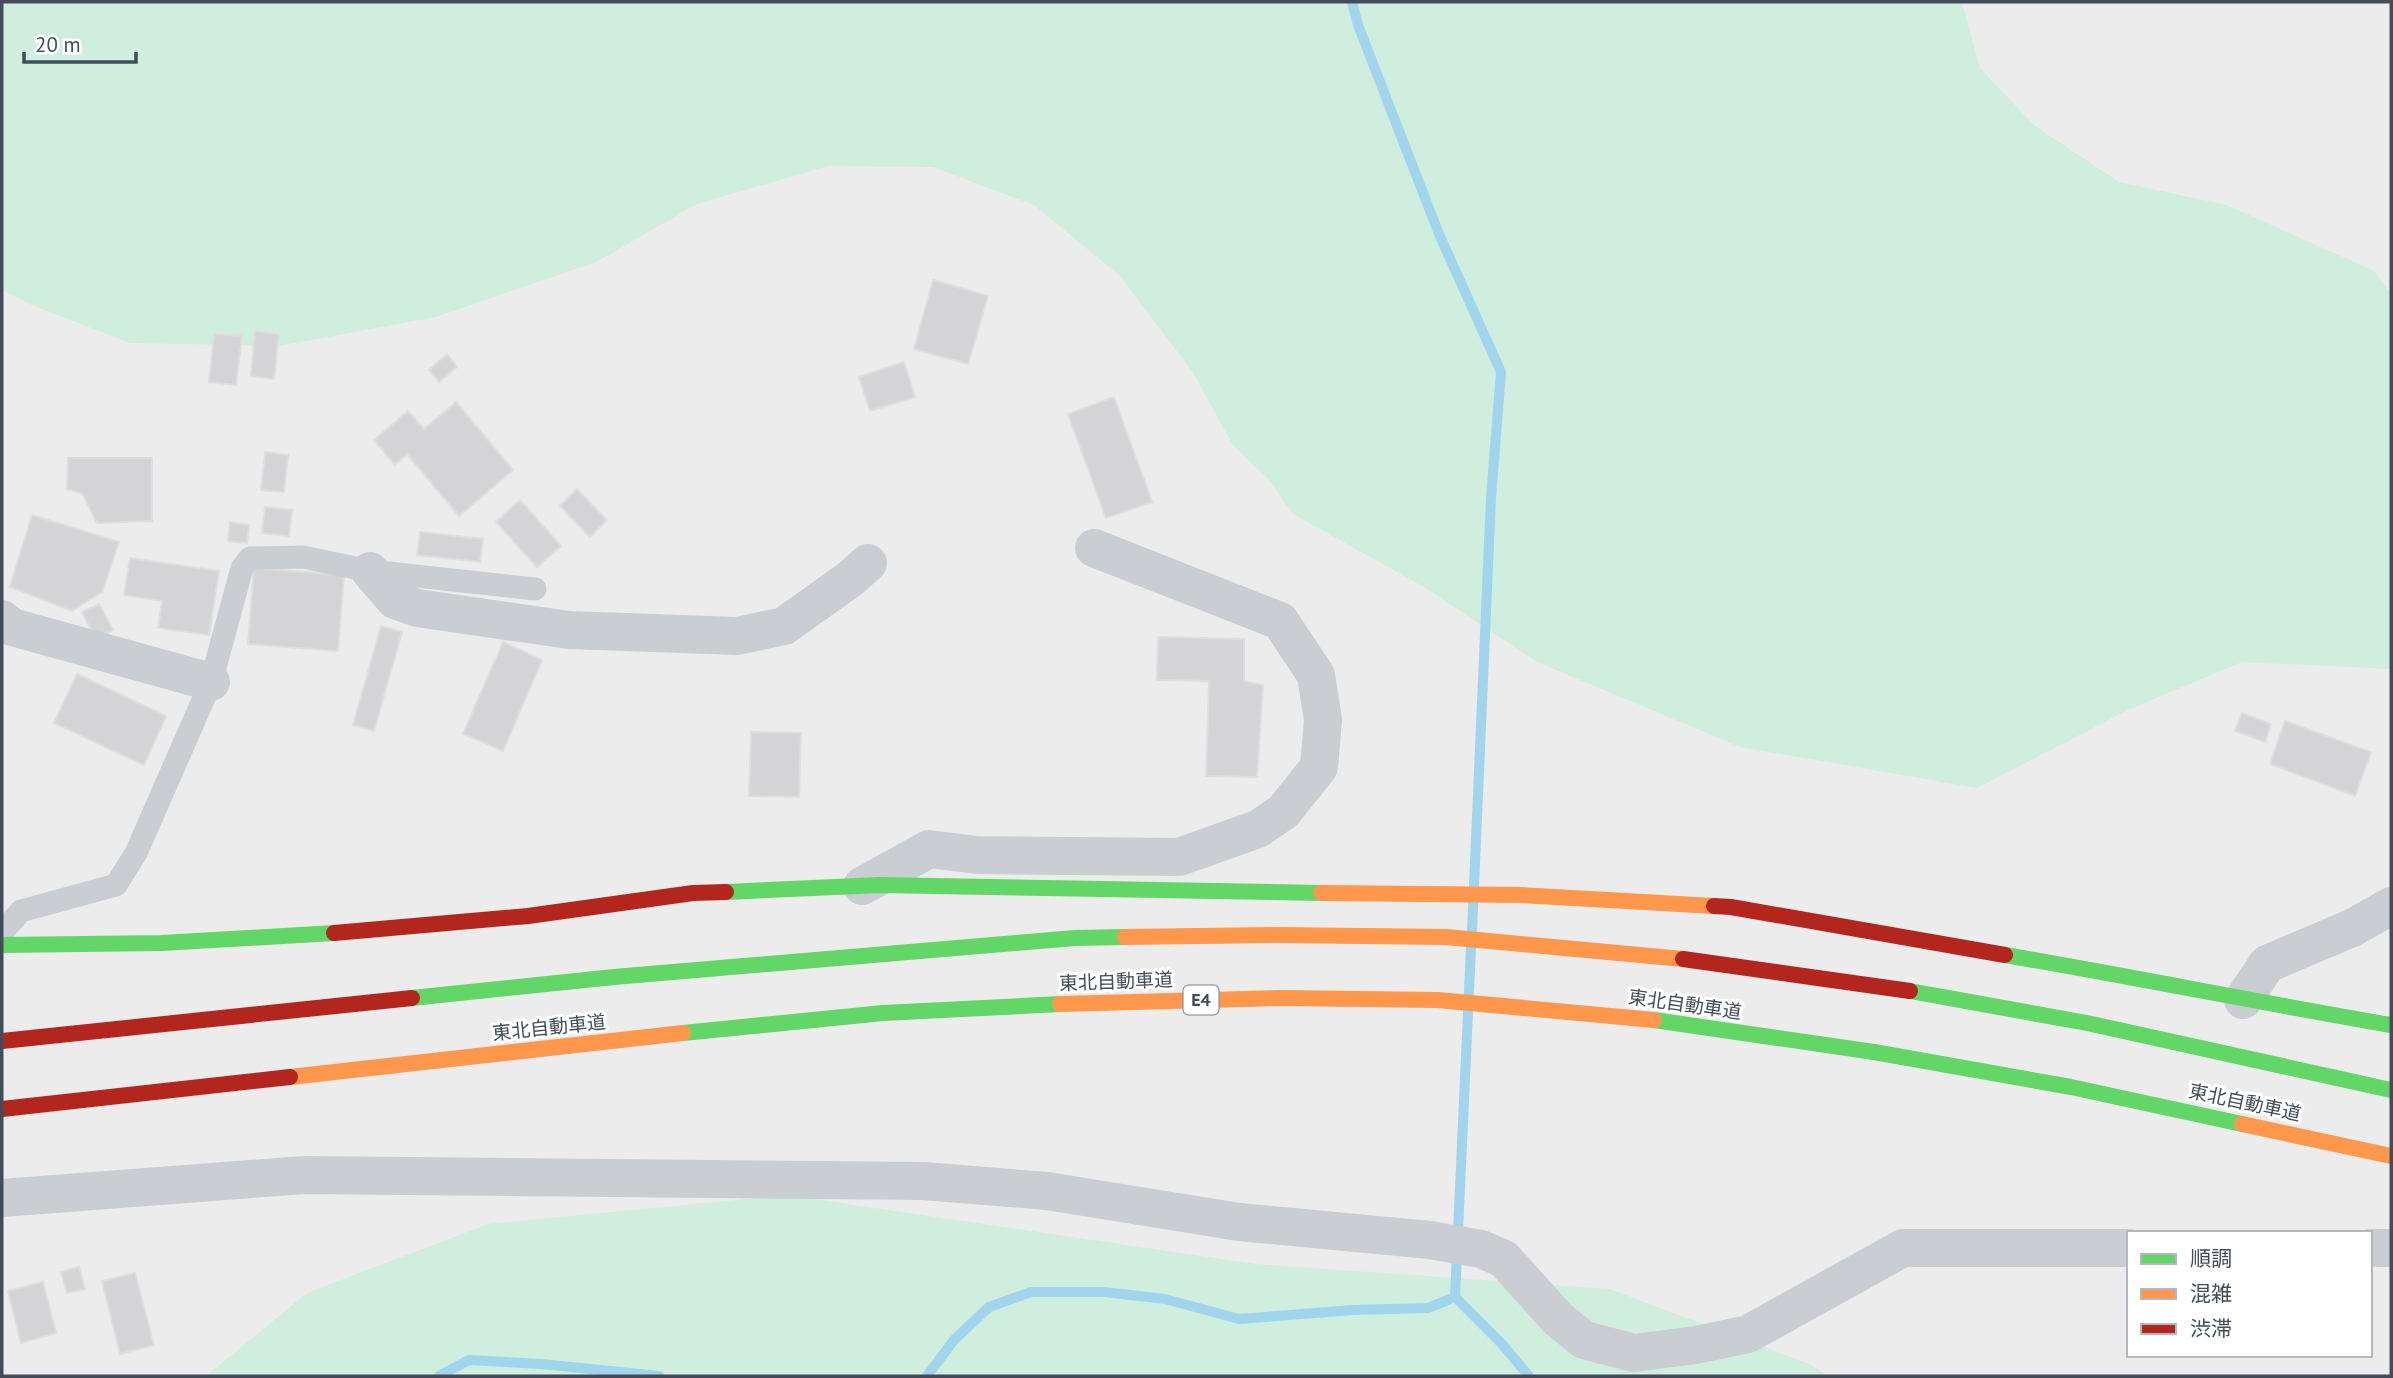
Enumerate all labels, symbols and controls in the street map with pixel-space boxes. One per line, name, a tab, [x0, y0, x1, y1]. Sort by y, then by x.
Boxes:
scale bar	[24, 21, 136, 65]
text: 20 m	[35, 31, 81, 58]
street label: 東北自動車道	[1059, 967, 1173, 995]
street label: 東北自動車道	[1627, 984, 1743, 1024]
road number: E4	[1184, 986, 1218, 1015]
street label: 東北自動車道	[491, 1009, 607, 1045]
street label: 東北自動車道	[2187, 1078, 2303, 1126]
legend	[2127, 1231, 2372, 1357]
text: 順調	[2190, 1245, 2232, 1272]
text: 混雑	[2190, 1280, 2232, 1307]
text: 渋滞	[2190, 1315, 2232, 1342]

